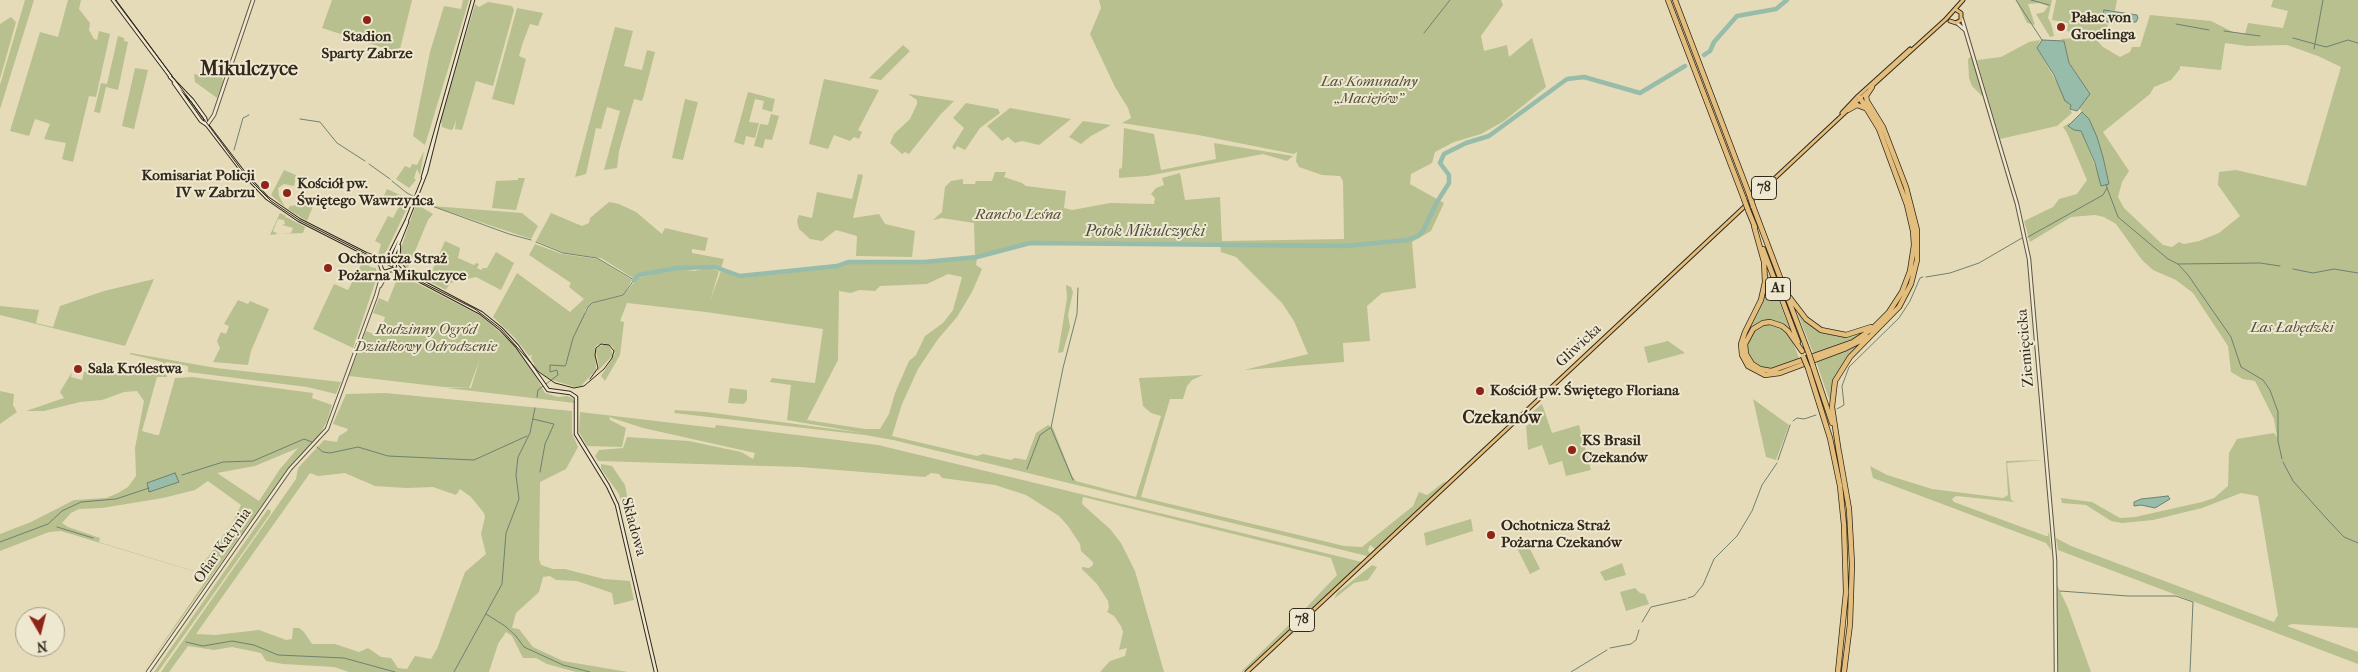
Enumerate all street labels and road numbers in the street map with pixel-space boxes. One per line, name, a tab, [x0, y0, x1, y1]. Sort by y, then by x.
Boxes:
road number: 78	[1752, 177, 1776, 200]
road number: A1	[1766, 278, 1790, 300]
street label: Ziemięcicka	[2014, 308, 2038, 388]
street label: Gliwicka	[1552, 320, 1606, 372]
street label: Składowa	[617, 496, 649, 558]
street label: Ofiar Katynia	[190, 505, 256, 587]
road number: 78	[1290, 608, 1314, 632]

